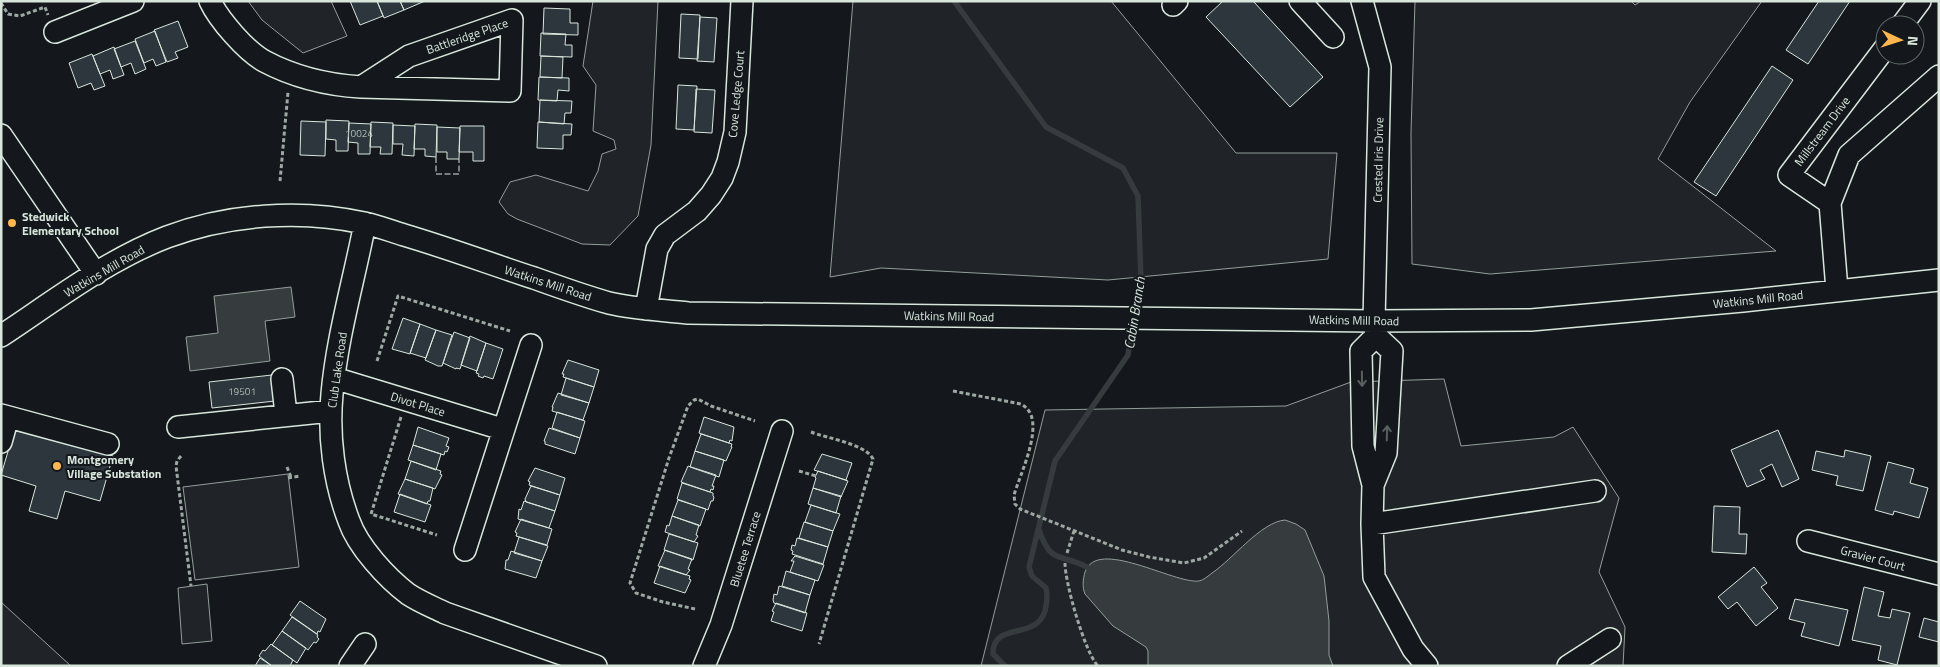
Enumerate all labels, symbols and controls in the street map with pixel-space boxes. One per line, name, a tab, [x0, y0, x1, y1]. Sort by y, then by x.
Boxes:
street label: Battleridge Place	[423, 13, 511, 59]
north arrow	[1875, 15, 1925, 65]
text: N	[1903, 35, 1924, 47]
street label: Cove Ledge Court	[723, 49, 749, 138]
street label: Millstream Drive	[1789, 92, 1855, 170]
street label: Crested Iris Drive	[1368, 117, 1388, 203]
house number: 10024	[345, 126, 373, 141]
place label: Stedwick Elementary School	[22, 207, 119, 240]
marker: Stedwick Elementary School	[6, 217, 18, 229]
street label: Watkins Mill Road	[60, 240, 148, 302]
street label: Watkins Mill Road	[502, 260, 594, 306]
water label: Cabin Branch	[1118, 274, 1150, 351]
street label: Watkins Mill Road	[1712, 285, 1804, 313]
street label: Watkins Mill Road	[904, 306, 994, 326]
street label: Watkins Mill Road	[1309, 310, 1399, 330]
street label: Club Lake Road	[322, 331, 352, 409]
one-way arrow	[1357, 370, 1367, 387]
house number: 19501	[228, 384, 256, 399]
street label: Divot Place	[388, 387, 448, 421]
one-way arrow	[1382, 425, 1392, 442]
place label: Montgomery Village Substation	[67, 450, 161, 483]
marker: Montgomery Village Substation	[51, 460, 63, 472]
street label: Bluetee Terrace	[724, 509, 766, 589]
street label: Gravier Court	[1839, 540, 1908, 576]

